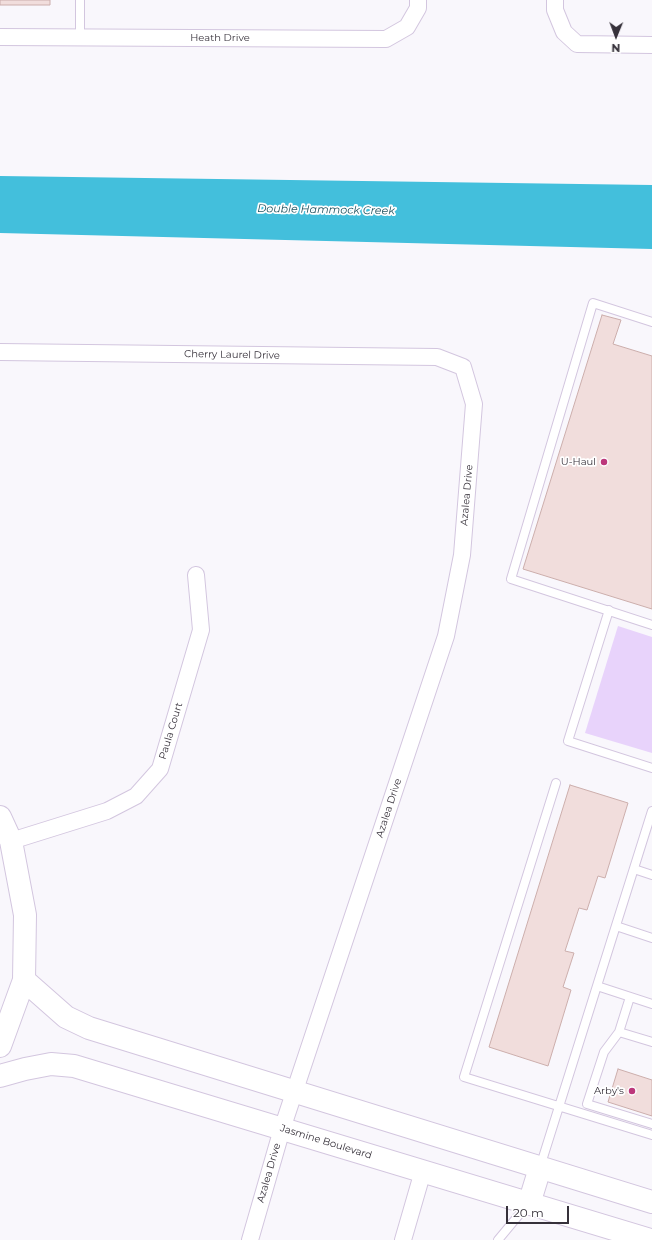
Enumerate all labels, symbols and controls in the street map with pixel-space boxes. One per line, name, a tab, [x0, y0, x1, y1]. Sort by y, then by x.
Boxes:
north arrow	[596, 16, 636, 56]
street label: Heath Drive	[190, 32, 250, 44]
text: N	[611, 41, 620, 55]
water label: Double Hammock Creek	[257, 202, 395, 218]
street label: Cherry Laurel Drive	[184, 348, 280, 362]
place label: U-Haul	[561, 456, 596, 468]
marker: U-Haul	[599, 457, 609, 467]
street label: Azalea Drive	[458, 464, 476, 526]
street label: Paula Court	[157, 701, 185, 761]
street label: Azalea Drive	[374, 777, 404, 839]
place label: Arby's	[594, 1085, 624, 1097]
marker: Arby's	[627, 1086, 637, 1096]
street label: Jasmine Boulevard	[279, 1122, 373, 1162]
street label: Azalea Drive	[255, 1142, 283, 1204]
scale bar	[508, 1198, 571, 1224]
text: 20 m	[513, 1205, 544, 1220]

